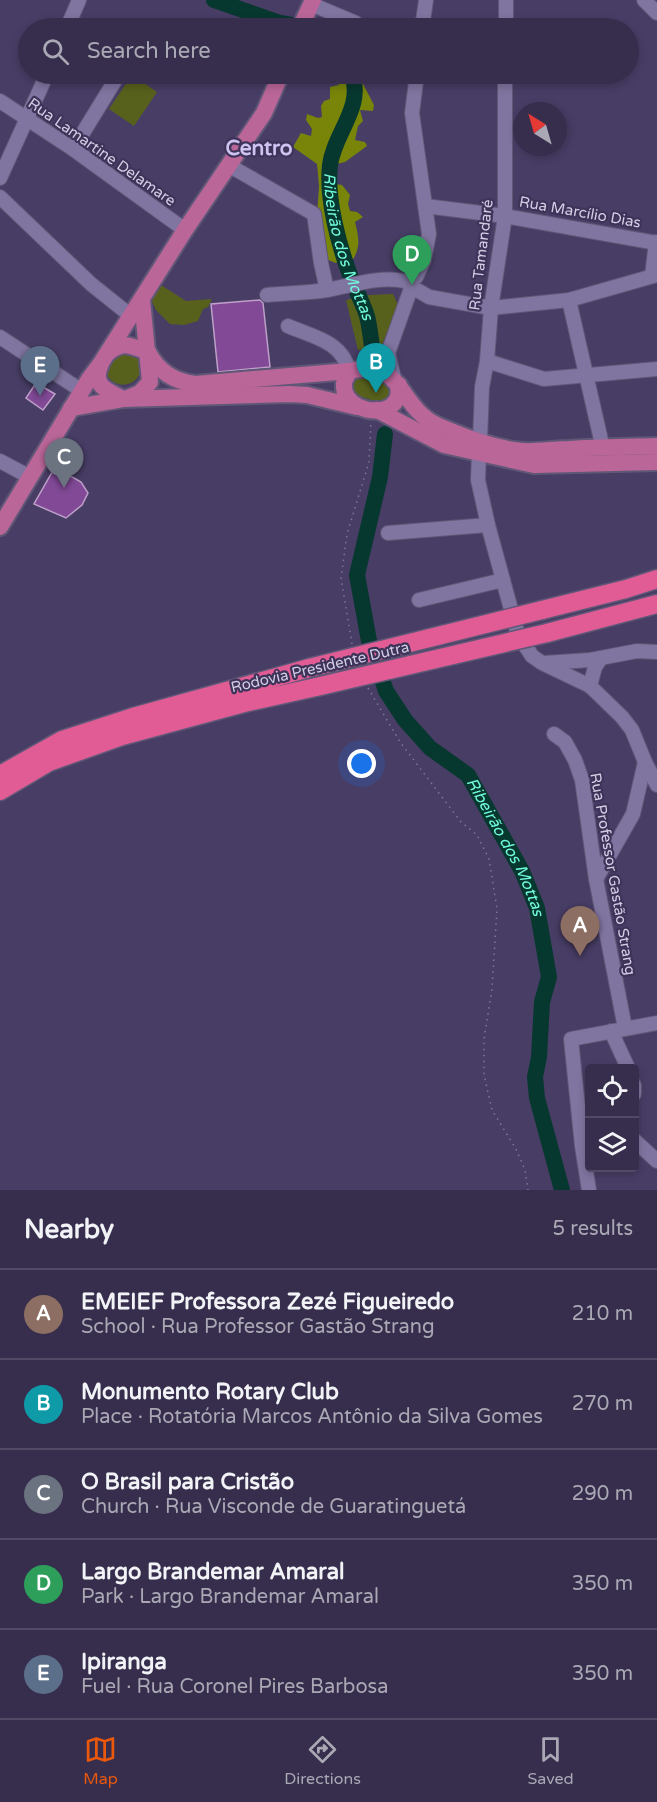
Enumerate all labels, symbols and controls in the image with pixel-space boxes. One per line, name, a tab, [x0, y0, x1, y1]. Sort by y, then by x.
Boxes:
search box	[18, 18, 639, 84]
icon: search	[39, 35, 72, 68]
text: Search here	[87, 38, 211, 64]
street label: Rua Lamartine Delamare	[25, 94, 179, 210]
north arrow	[513, 102, 567, 156]
district label: Centro	[225, 136, 293, 161]
water label: Ribeirão dos Mottas	[319, 173, 378, 324]
street label: Rua Marcílio Dias	[518, 192, 642, 232]
street label: Rua Tamandaré	[465, 198, 497, 312]
pin: D	[392, 236, 432, 285]
pin: B	[356, 344, 395, 393]
pin: E	[20, 346, 60, 396]
pin: C	[44, 438, 84, 488]
street label: Rodovia Presidente Dutra	[229, 638, 411, 696]
your location	[347, 749, 376, 778]
street label: Rua Professor Gastão Strang	[586, 771, 640, 977]
water label: Ribeirão dos Mottas	[462, 774, 548, 919]
pin: A	[560, 906, 600, 956]
map controls	[585, 1064, 639, 1172]
button: locate	[585, 1064, 639, 1118]
button: layers	[585, 1118, 639, 1172]
text: Nearby	[24, 1214, 114, 1245]
text: 5 results	[553, 1217, 633, 1241]
text: EMEIEF Professora Zezé Figueiredo	[81, 1289, 454, 1315]
text: A	[36, 1302, 51, 1326]
text: 210 m	[572, 1302, 633, 1326]
text: School · Rua Professor Gastão Strang	[81, 1315, 435, 1339]
text: Monumento Rotary Club	[81, 1379, 339, 1405]
text: B	[37, 1392, 50, 1416]
text: 270 m	[572, 1392, 633, 1416]
text: Place · Rotatória Marcos Antônio da Silva Gomes	[81, 1405, 543, 1429]
text: O Brasil para Cristão	[81, 1469, 294, 1495]
text: C	[37, 1482, 50, 1506]
text: 290 m	[572, 1482, 633, 1506]
text: Church · Rua Visconde de Guaratinguetá	[81, 1495, 466, 1519]
text: Largo Brandemar Amaral	[81, 1559, 345, 1585]
text: D	[36, 1572, 51, 1596]
text: 350 m	[572, 1572, 633, 1596]
text: Park · Largo Brandemar Amaral	[81, 1585, 379, 1609]
text: Ipiranga	[81, 1649, 167, 1675]
text: E	[37, 1662, 50, 1686]
text: 350 m	[572, 1662, 633, 1686]
text: Fuel · Rua Coronel Pires Barbosa	[81, 1675, 388, 1699]
tab: Map	[83, 1733, 118, 1789]
tab: Directions	[284, 1733, 361, 1789]
tab: Saved	[527, 1733, 574, 1789]

